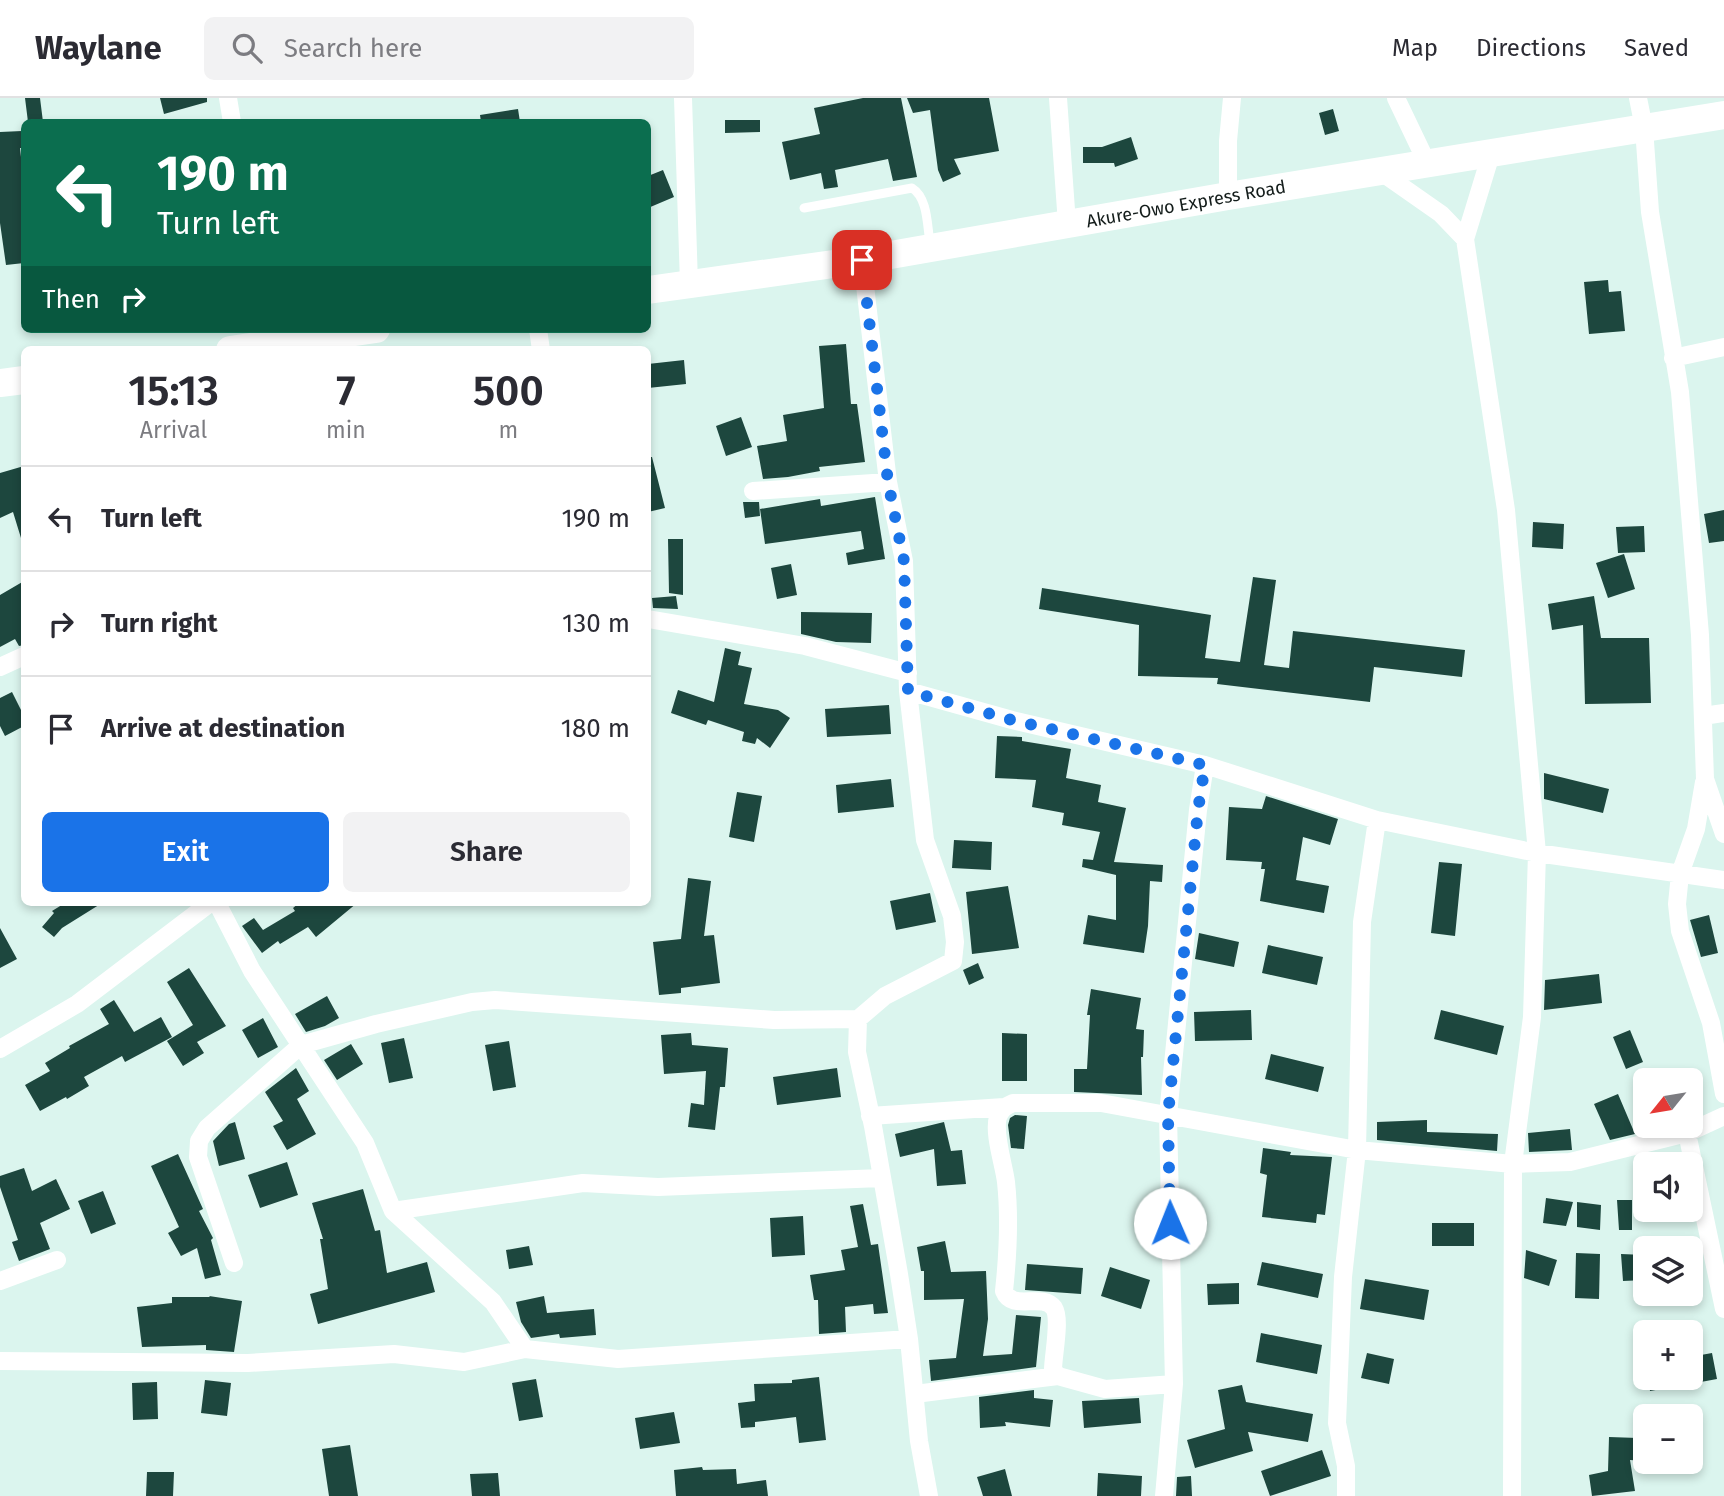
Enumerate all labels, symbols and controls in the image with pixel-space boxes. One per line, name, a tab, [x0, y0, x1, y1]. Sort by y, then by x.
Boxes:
search box	[204, 17, 694, 80]
text: Waylane	[35, 28, 162, 68]
icon: search	[228, 29, 266, 67]
text: Search here	[284, 33, 423, 64]
text: Map	[1392, 34, 1438, 62]
text: Directions	[1476, 34, 1586, 62]
text: Saved	[1624, 34, 1689, 62]
text: 190 m	[157, 144, 289, 203]
icon: left	[42, 147, 133, 238]
street label: Akure-Owo Express Road	[1085, 176, 1287, 232]
text: Turn left	[157, 204, 279, 242]
pin	[832, 230, 892, 290]
icon: arrive	[843, 241, 881, 279]
icon: right	[114, 280, 152, 318]
text: Then	[42, 284, 100, 315]
text: 15:13	[128, 366, 219, 416]
text: 7	[336, 366, 356, 416]
text: 500	[473, 366, 544, 416]
text: Arrival	[140, 416, 207, 444]
text: min	[326, 416, 366, 444]
text: m	[499, 416, 518, 444]
icon: left	[42, 500, 80, 538]
text: Turn left	[101, 503, 202, 534]
text: 190 m	[561, 503, 630, 534]
icon: right	[42, 605, 80, 643]
text: Turn right	[101, 608, 218, 639]
text: 130 m	[562, 608, 630, 639]
icon: arrive	[42, 710, 80, 748]
text: Arrive at destination	[101, 713, 345, 744]
text: 180 m	[561, 713, 630, 744]
button: Exit	[42, 812, 329, 892]
button: Share	[343, 812, 630, 892]
north arrow	[1633, 1068, 1703, 1138]
map controls	[1633, 1068, 1703, 1474]
button: sound	[1633, 1152, 1703, 1222]
position arrow	[1133, 1186, 1207, 1260]
button: layers	[1633, 1236, 1703, 1306]
button: +	[1633, 1320, 1703, 1390]
button: −	[1633, 1404, 1703, 1474]

